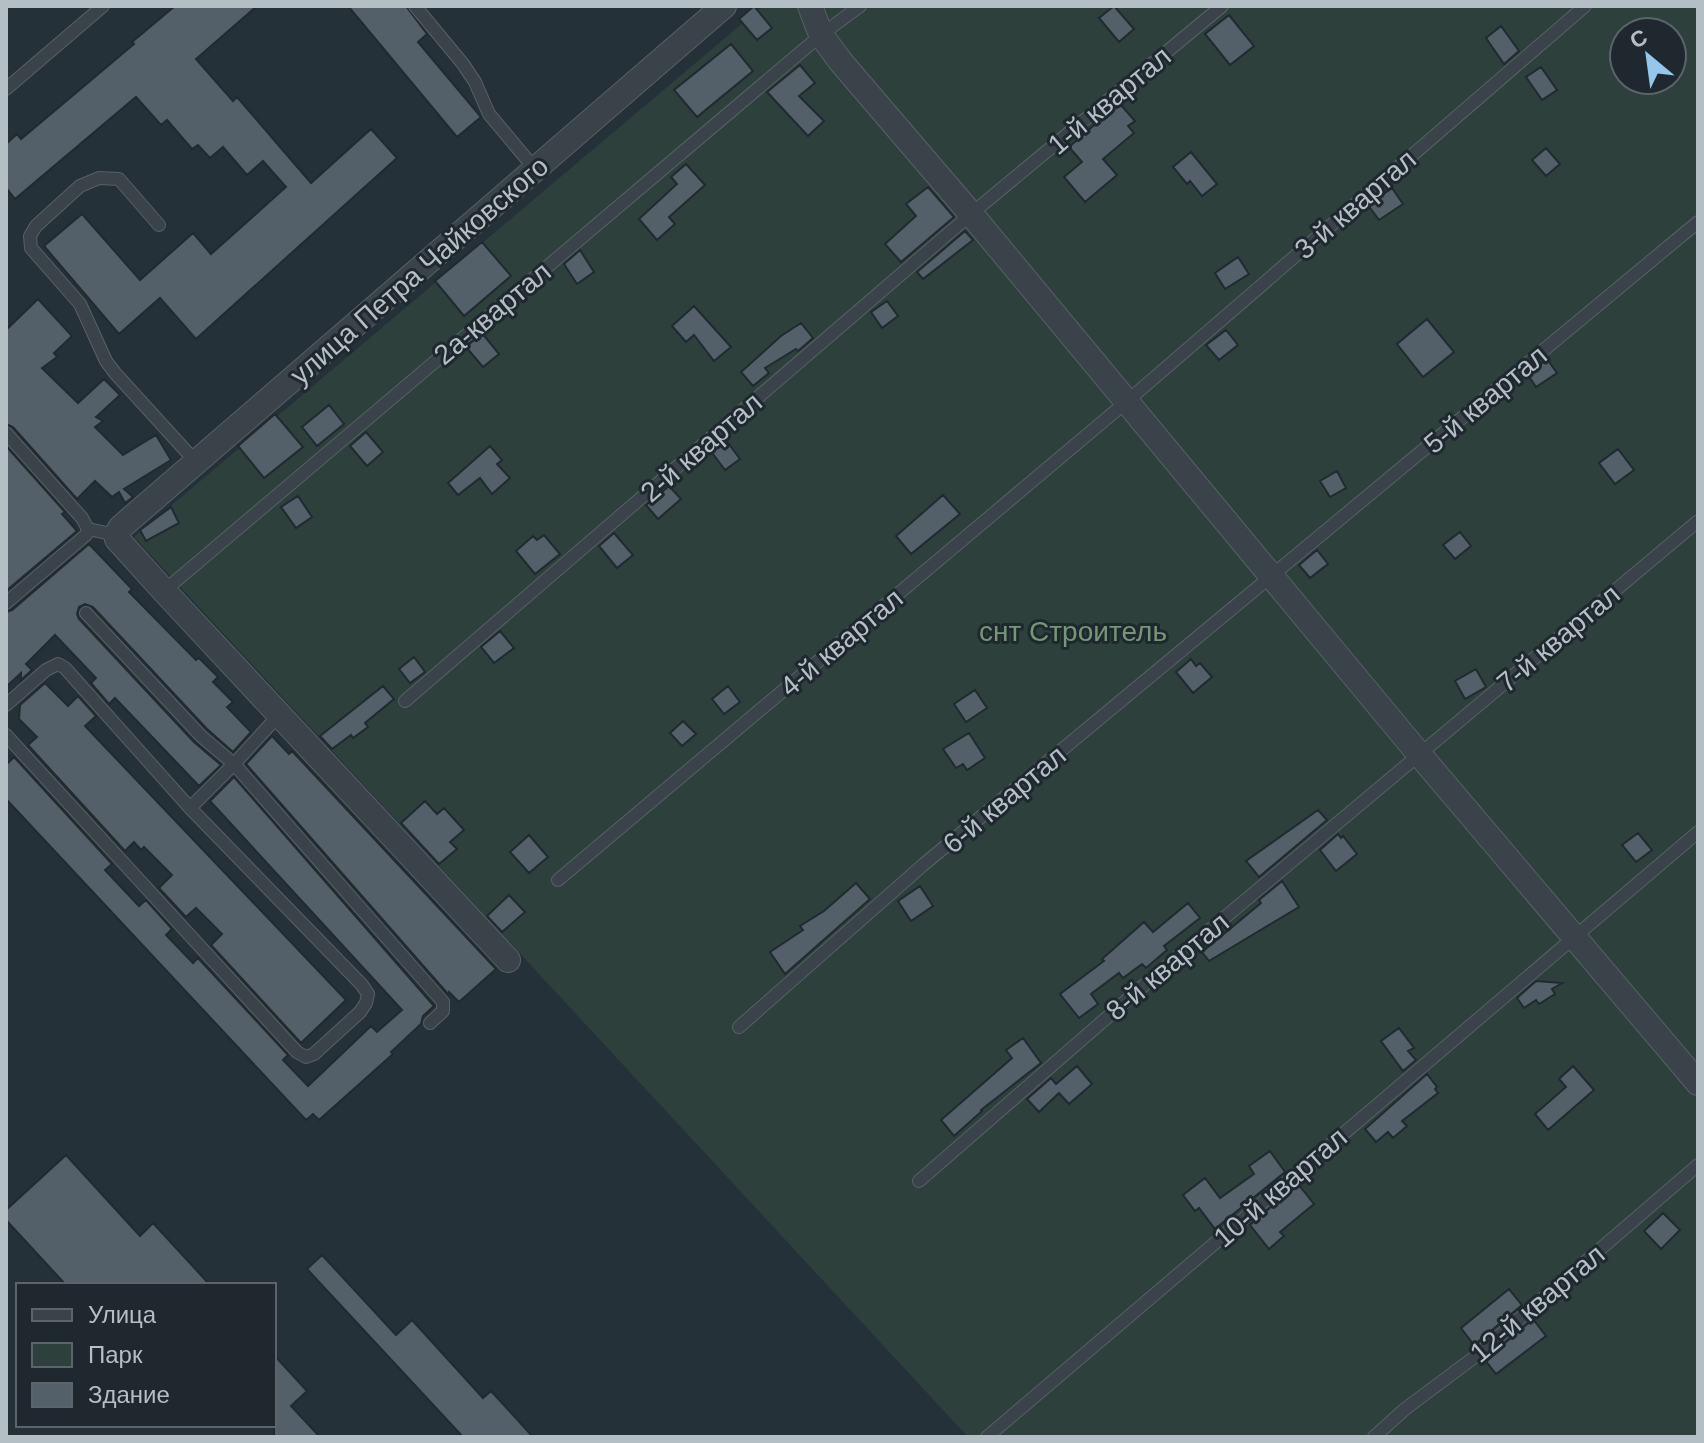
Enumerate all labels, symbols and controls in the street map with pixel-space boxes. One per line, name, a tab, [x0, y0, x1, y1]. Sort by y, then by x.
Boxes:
north arrow	[1608, 16, 1688, 96]
text: С	[1626, 24, 1652, 54]
street label: 1-й квартал	[1042, 40, 1177, 160]
street label: 3-й квартал	[1289, 143, 1422, 265]
street label: улица Петра Чайковского	[284, 150, 554, 391]
street label: 2а-квартал	[428, 256, 557, 371]
street label: 5-й квартал	[1418, 339, 1553, 459]
street label: 2-й квартал	[635, 386, 768, 508]
street label: 7-й квартал	[1491, 578, 1626, 698]
street label: 4-й квартал	[774, 582, 909, 702]
park label: снт Строитель	[979, 616, 1167, 647]
street label: 6-й квартал	[937, 739, 1072, 859]
street label: 8-й квартал	[1100, 906, 1235, 1026]
street label: 10-й квартал	[1208, 1121, 1353, 1253]
street label: 12-й квартал	[1464, 1238, 1611, 1368]
legend	[16, 1283, 276, 1427]
text: Улица	[88, 1301, 157, 1328]
text: Парк	[88, 1341, 143, 1368]
text: Здание	[88, 1381, 170, 1408]

